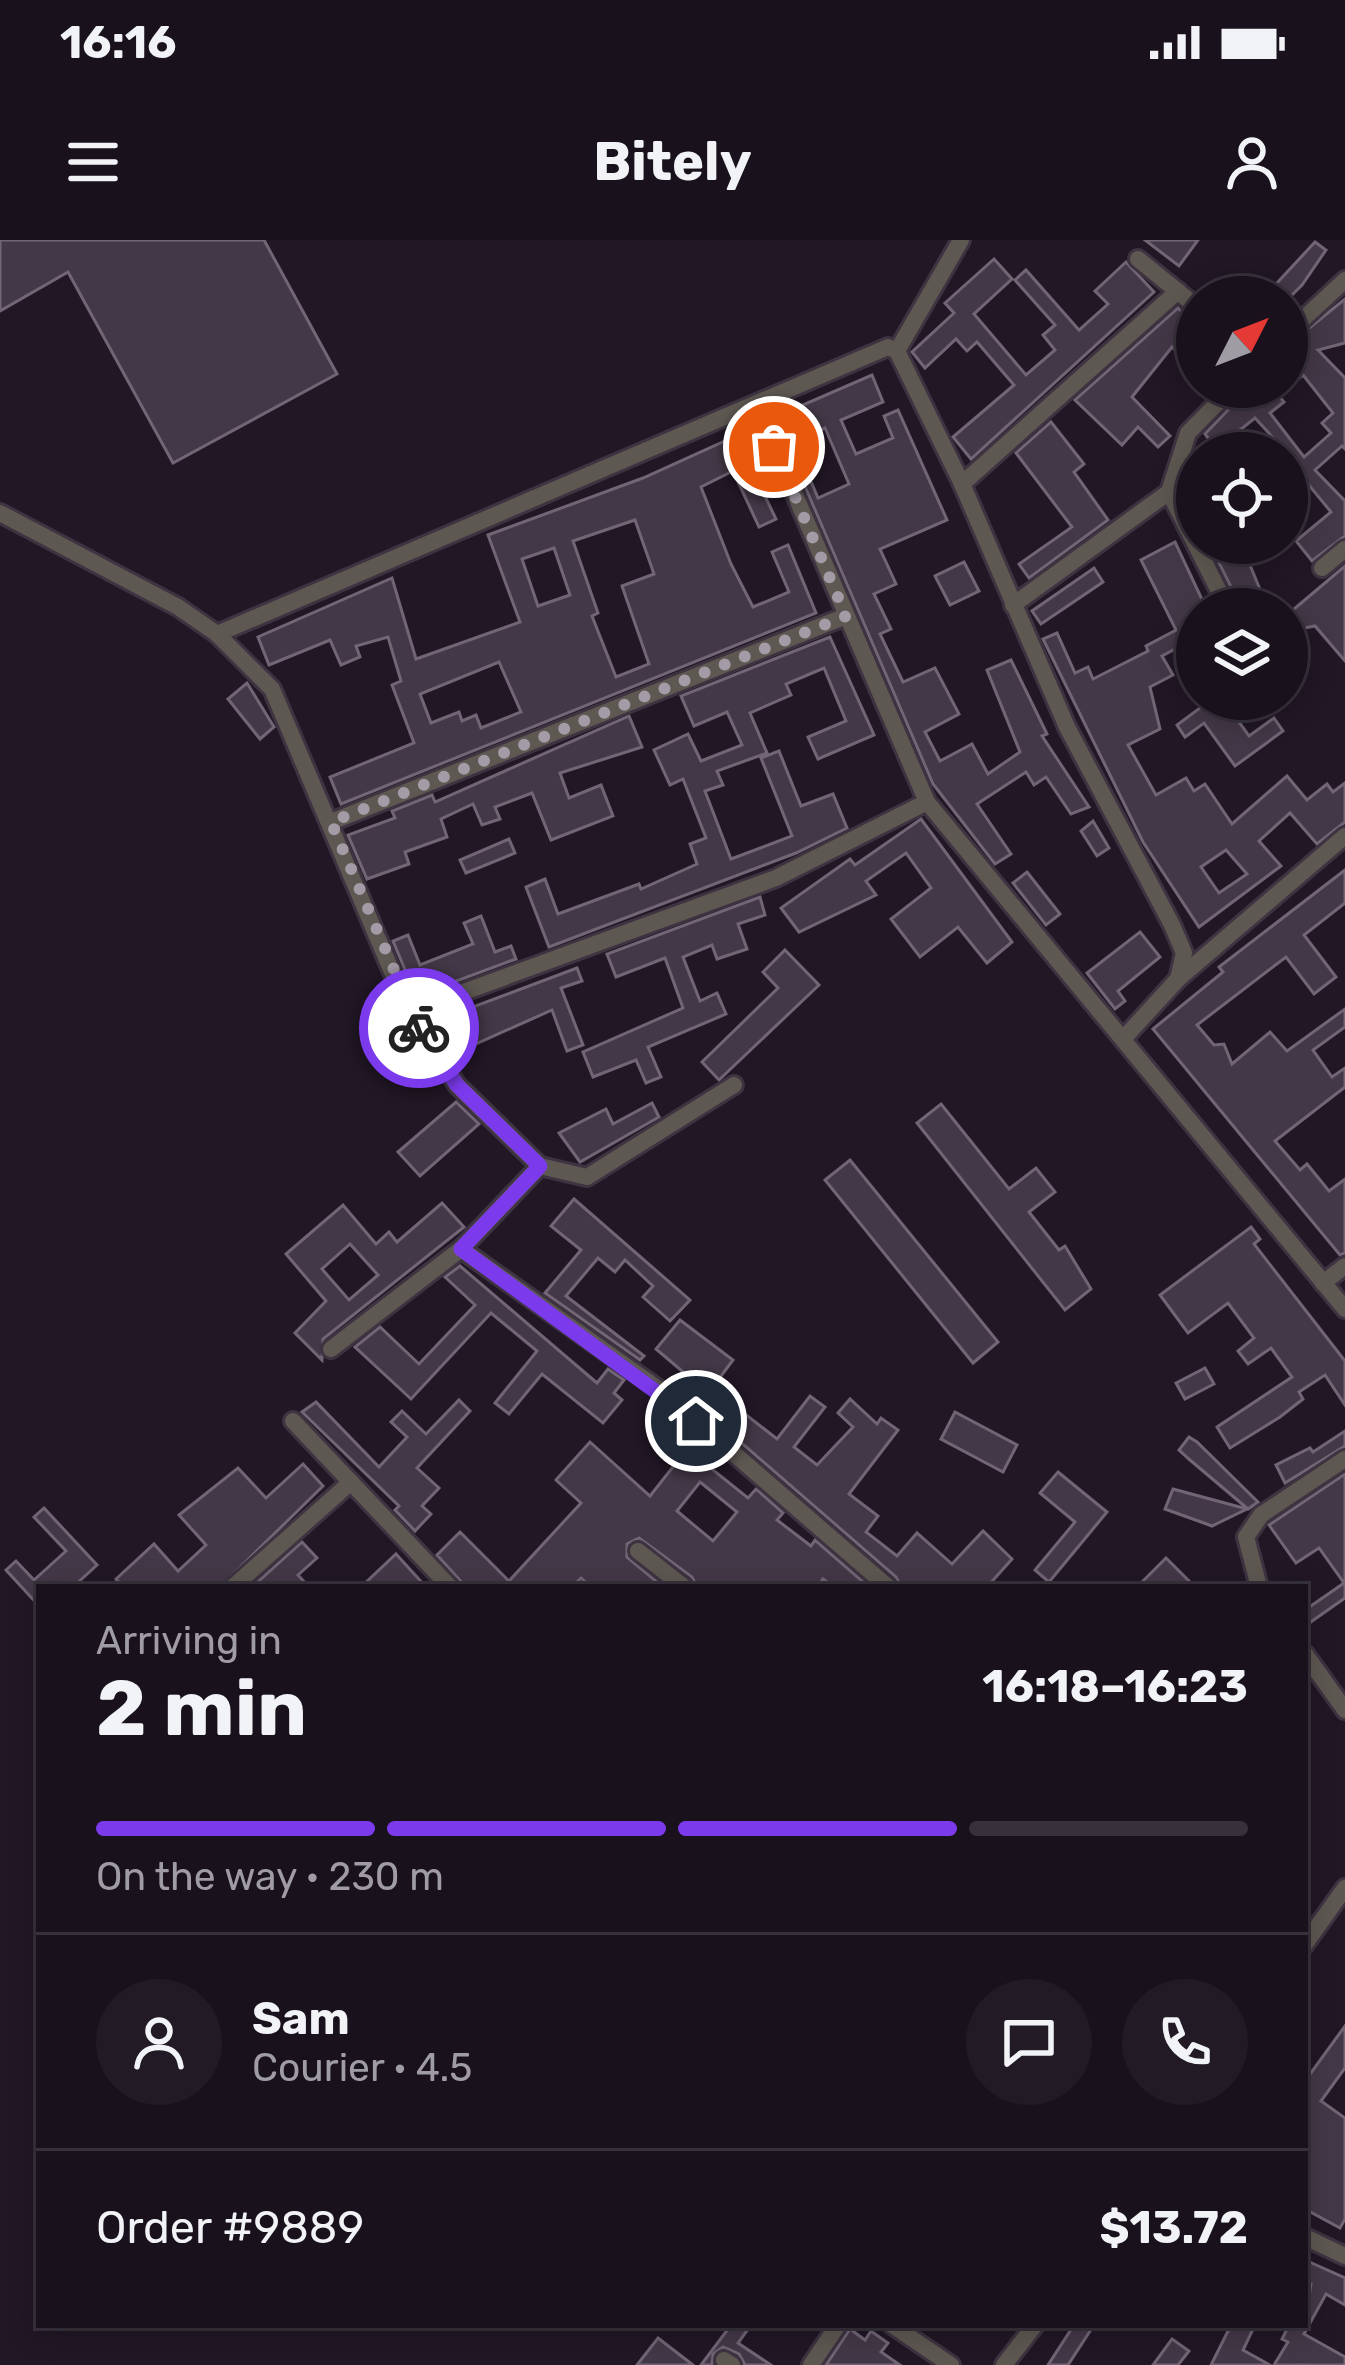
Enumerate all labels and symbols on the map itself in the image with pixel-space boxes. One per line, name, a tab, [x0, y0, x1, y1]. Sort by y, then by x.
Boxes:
north arrow	[1176, 276, 1308, 408]
pin	[723, 396, 825, 498]
courier	[359, 968, 479, 1088]
pin	[645, 1370, 747, 1472]

